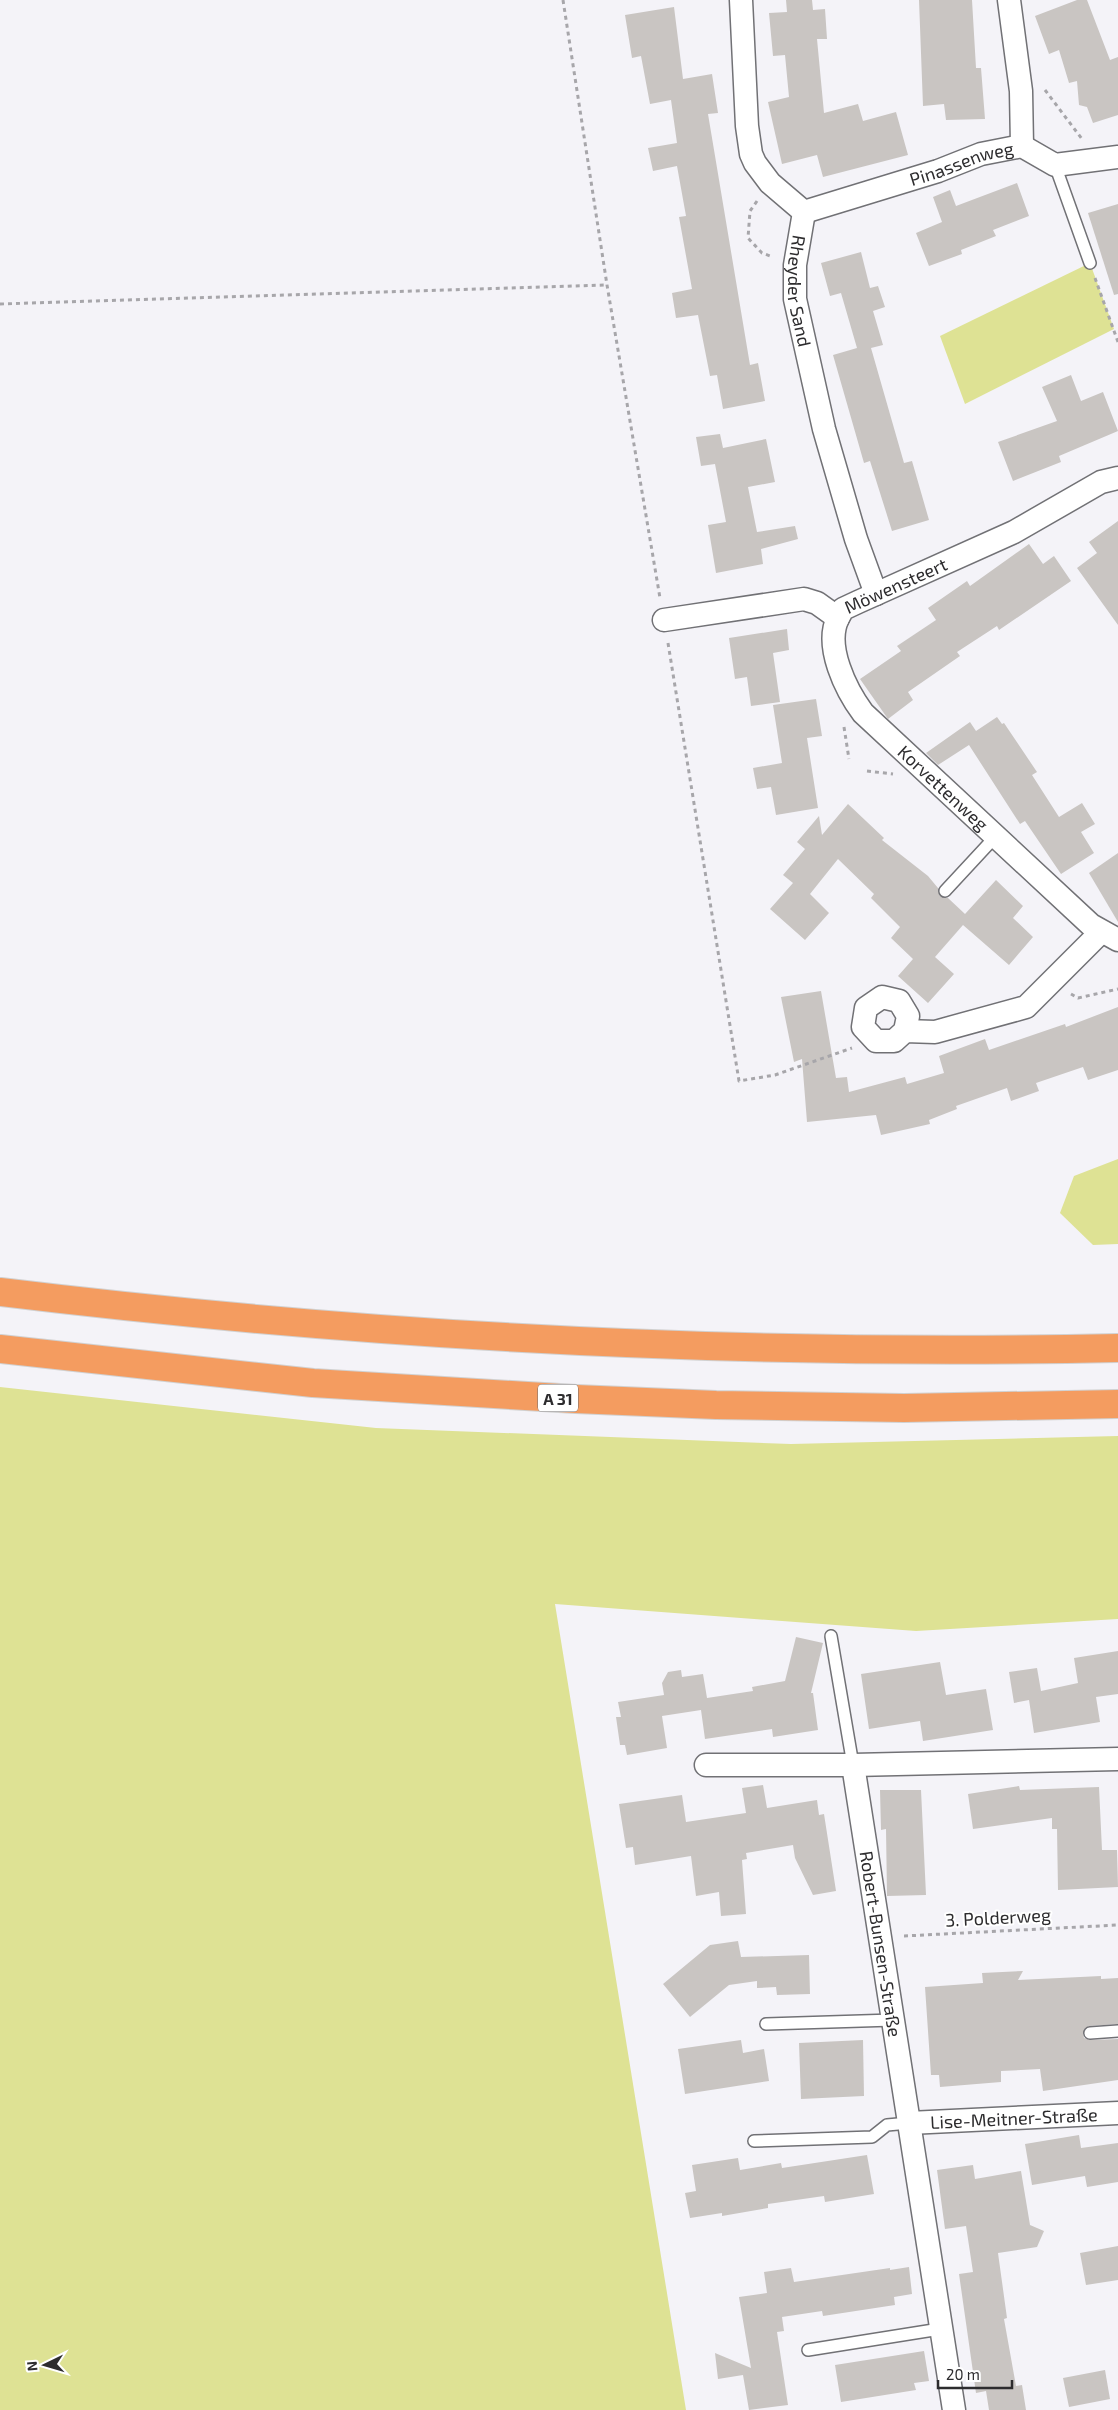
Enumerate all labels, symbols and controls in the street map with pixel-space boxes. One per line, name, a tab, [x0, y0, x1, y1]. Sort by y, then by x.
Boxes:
street label: Pinassenweg	[907, 137, 1015, 190]
street label: Rheyder Sand	[784, 234, 816, 349]
street label: Möwensteert	[841, 552, 951, 618]
street label: Korvettenweg	[894, 740, 993, 835]
road number: A 31	[538, 1385, 578, 1412]
street label: Robert-Bunsen-Straße	[856, 1849, 906, 2038]
street label: 3. Polderweg	[945, 1903, 1051, 1931]
street label: Lise-Meitner-Straße	[930, 2103, 1098, 2133]
north arrow	[20, 2340, 70, 2390]
scale bar	[938, 2358, 1012, 2390]
text: N	[23, 2360, 40, 2372]
text: 20 m	[946, 2365, 980, 2383]

